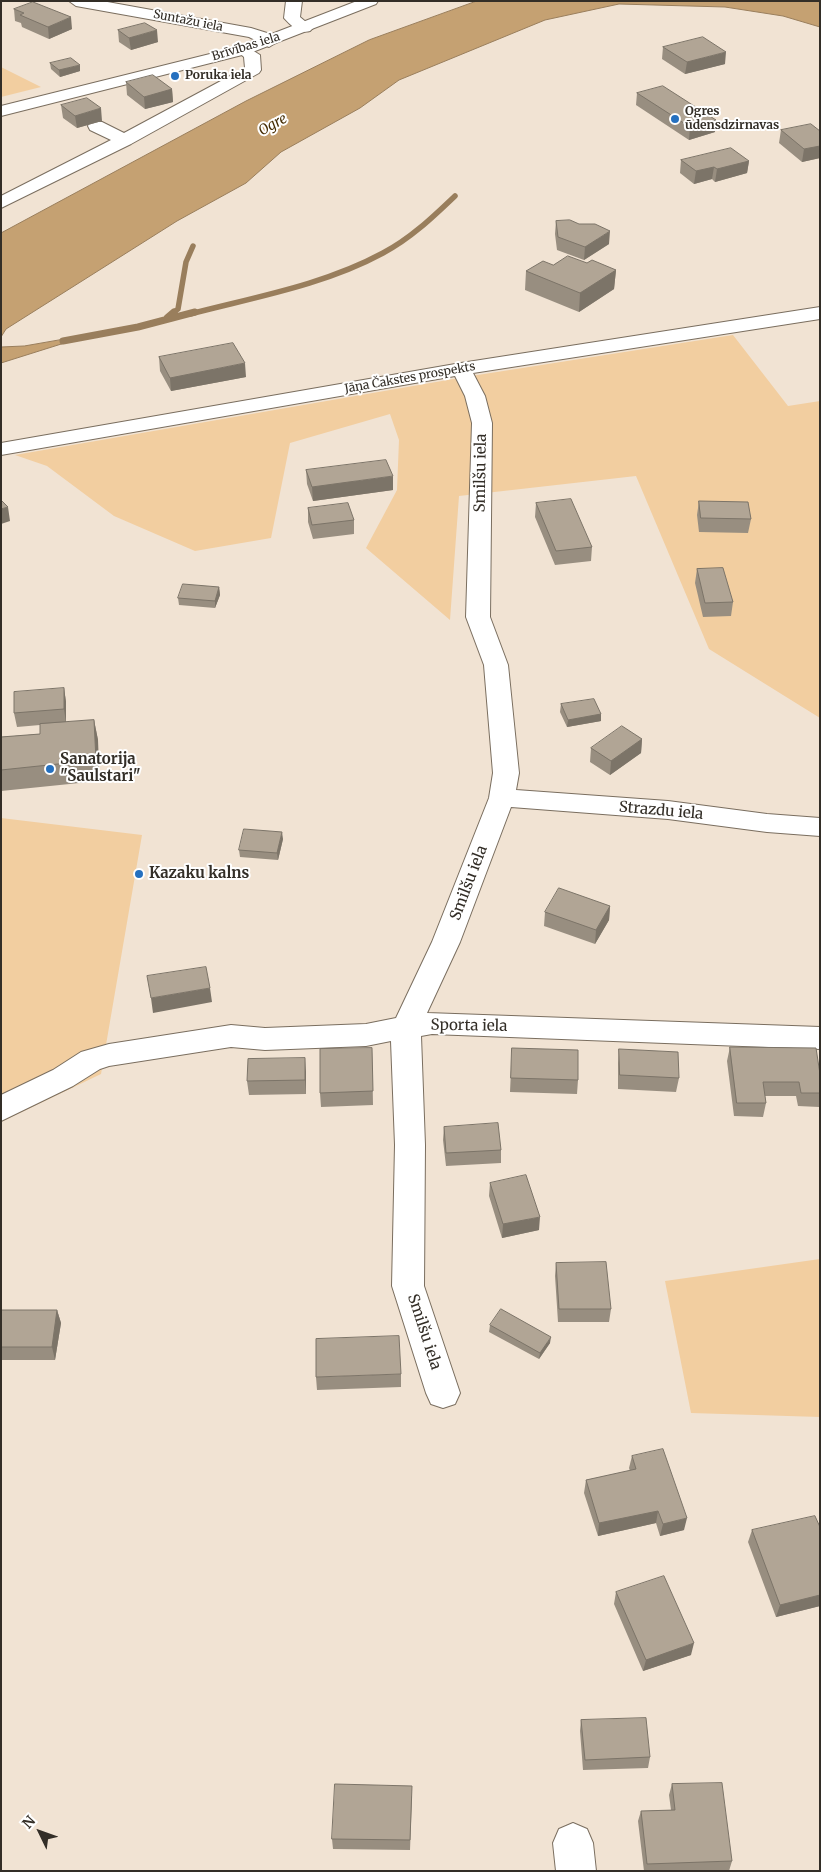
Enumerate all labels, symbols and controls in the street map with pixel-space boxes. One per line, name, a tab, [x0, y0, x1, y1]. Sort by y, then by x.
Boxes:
street label: Suntažu iela	[152, 7, 224, 35]
street label: Brīvības iela	[210, 30, 282, 64]
place label: Poruka iela	[185, 69, 252, 83]
marker: Poruka iela	[169, 70, 181, 82]
place label: Ogres ūdensdzirnavas	[685, 105, 779, 133]
water label: Ogre	[256, 110, 290, 140]
marker: Ogres ūdensdzirnavas	[669, 113, 681, 125]
street label: Jāņa Čakstes prospekts	[344, 359, 476, 397]
street label: Smilšu iela	[471, 434, 491, 512]
place label: Sanatorija "Saulstari"	[60, 751, 141, 786]
marker: Sanatorija "Saulstari"	[44, 763, 56, 775]
street label: Strazdu iela	[618, 798, 704, 824]
street label: Smilšu iela	[447, 843, 491, 923]
place label: Kazaku kalns	[149, 865, 249, 883]
marker: Kazaku kalns	[133, 868, 145, 880]
street label: Sporta iela	[431, 1016, 507, 1036]
street label: Smilšu iela	[403, 1292, 445, 1372]
north arrow	[15, 1807, 65, 1857]
text: N	[18, 1812, 39, 1832]

